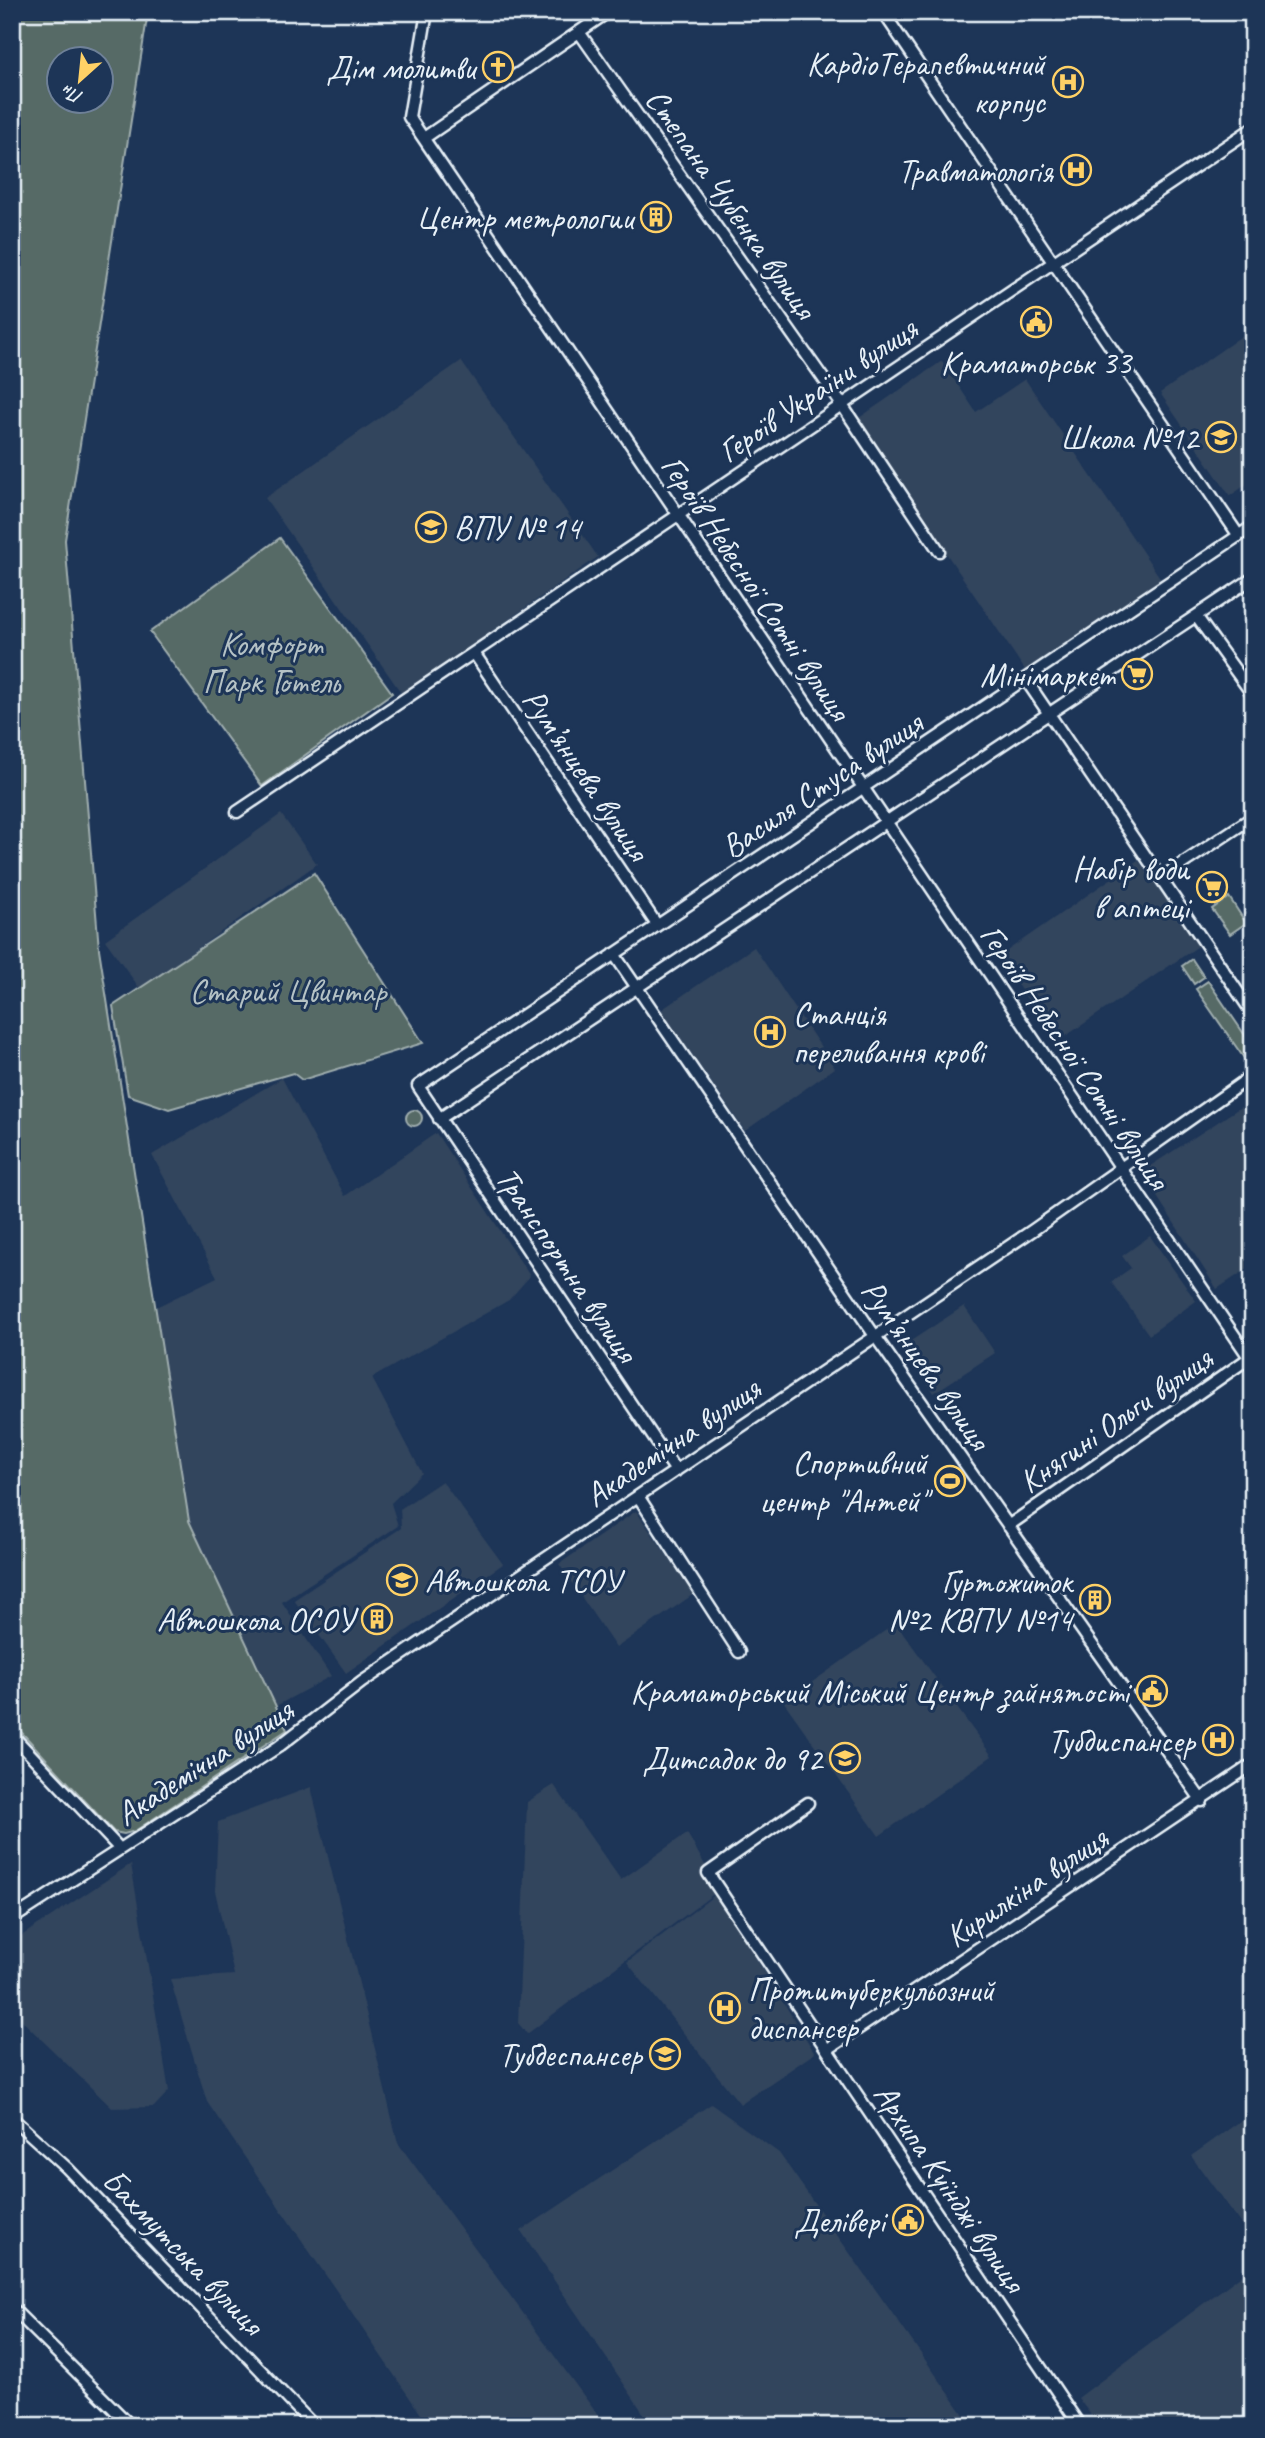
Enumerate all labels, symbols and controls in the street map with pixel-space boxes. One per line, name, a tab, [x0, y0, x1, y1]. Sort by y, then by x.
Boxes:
place label: КардіоТерапевтичний корпус	[807, 43, 1047, 123]
north arrow	[46, 46, 116, 116]
place label: Дім молитви	[326, 47, 478, 89]
church icon: Дім молитви	[481, 50, 515, 84]
hospital icon: КардіоТерапевтичний корпус	[1051, 65, 1085, 99]
text: Пн	[57, 78, 87, 109]
street label: Степана Чубенка вулиця	[636, 80, 828, 329]
place label: Травматологія	[898, 150, 1054, 192]
hospital icon: Травматологія	[1059, 153, 1093, 187]
place label: Центр метрологии	[416, 197, 636, 239]
building icon: Центр метрологии	[639, 200, 673, 234]
public building icon: Краматорськ 33	[1019, 305, 1053, 339]
street label: Героїв України вулиця	[710, 307, 926, 472]
place label: Краматорськ 33	[941, 342, 1133, 384]
place label: Школа №12	[1060, 417, 1201, 459]
school or university icon: Школа №12	[1204, 420, 1238, 454]
street label: Героїв Небесної Сотні вулиця	[652, 447, 862, 730]
place label: ВПУ № 14	[454, 507, 584, 549]
school or university icon: ВПУ № 14	[414, 510, 448, 544]
park label: Комфорт Парк Готель	[203, 623, 341, 703]
place label: Мінімаркет	[980, 654, 1116, 696]
supermarket icon: Мінімаркет	[1120, 657, 1154, 691]
street label: Рум’янцева вулиця	[513, 681, 661, 871]
street label: Василя Стуса вулиця	[713, 701, 932, 868]
place label: Набір води в аптеці	[1073, 848, 1193, 928]
supermarket icon: Набір води в аптеці	[1195, 870, 1229, 904]
street label: Героїв Небесної Сотні вулиця	[971, 916, 1181, 1199]
park label: Старий Цвинтар	[190, 970, 388, 1012]
place label: Станція переливання крові	[793, 993, 988, 1073]
hospital icon: Станція переливання крові	[753, 1015, 787, 1049]
street label: Транспортна вулиця	[487, 1159, 649, 1372]
street label: Рум’янцева вулиця	[852, 1271, 1002, 1460]
street label: Княгині Ольги вулиця	[1010, 1337, 1222, 1502]
street label: Академічна вулиця	[577, 1367, 769, 1516]
place label: Спортивний центр "Антей"	[760, 1442, 933, 1522]
sports icon: Спортивний центр "Антей"	[933, 1464, 967, 1498]
place label: Автошкола ТСОУ	[425, 1560, 626, 1602]
place label: Гуртожиток №2 КВПУ №14	[888, 1561, 1075, 1641]
school or university icon: Автошкола ТСОУ	[385, 1563, 419, 1597]
building icon: Гуртожиток №2 КВПУ №14	[1078, 1583, 1112, 1617]
place label: Автошкола ОСОУ	[157, 1599, 360, 1641]
building icon: Автошкола ОСОУ	[360, 1602, 394, 1636]
place label: Краматорський Міський Центр зайнятості	[630, 1671, 1133, 1713]
public building icon: Краматорський Міський Центр зайнятості	[1135, 1674, 1169, 1708]
street label: Академічна вулиця	[108, 1688, 302, 1835]
place label: Тубдиспансер	[1048, 1720, 1197, 1762]
hospital icon: Тубдиспансер	[1201, 1723, 1235, 1757]
place label: Дитсадок до 92	[643, 1738, 825, 1780]
school or university icon: Дитсадок до 92	[828, 1741, 862, 1775]
street label: Кирилкіна вулиця	[937, 1816, 1117, 1957]
place label: Протитуберкульозний диспансер	[748, 1969, 997, 2049]
hospital icon: Протитуберкульозний диспансер	[708, 1991, 742, 2025]
place label: Тубдеспансер	[499, 2034, 644, 2076]
school or university icon: Тубдеспансер	[648, 2037, 682, 2071]
street label: Архипа Куїнджі вулиця	[865, 2075, 1037, 2302]
street label: Бахмутська вулиця	[93, 2160, 275, 2346]
place label: Делівері	[794, 2200, 889, 2242]
public building icon: Делівері	[891, 2203, 925, 2237]

